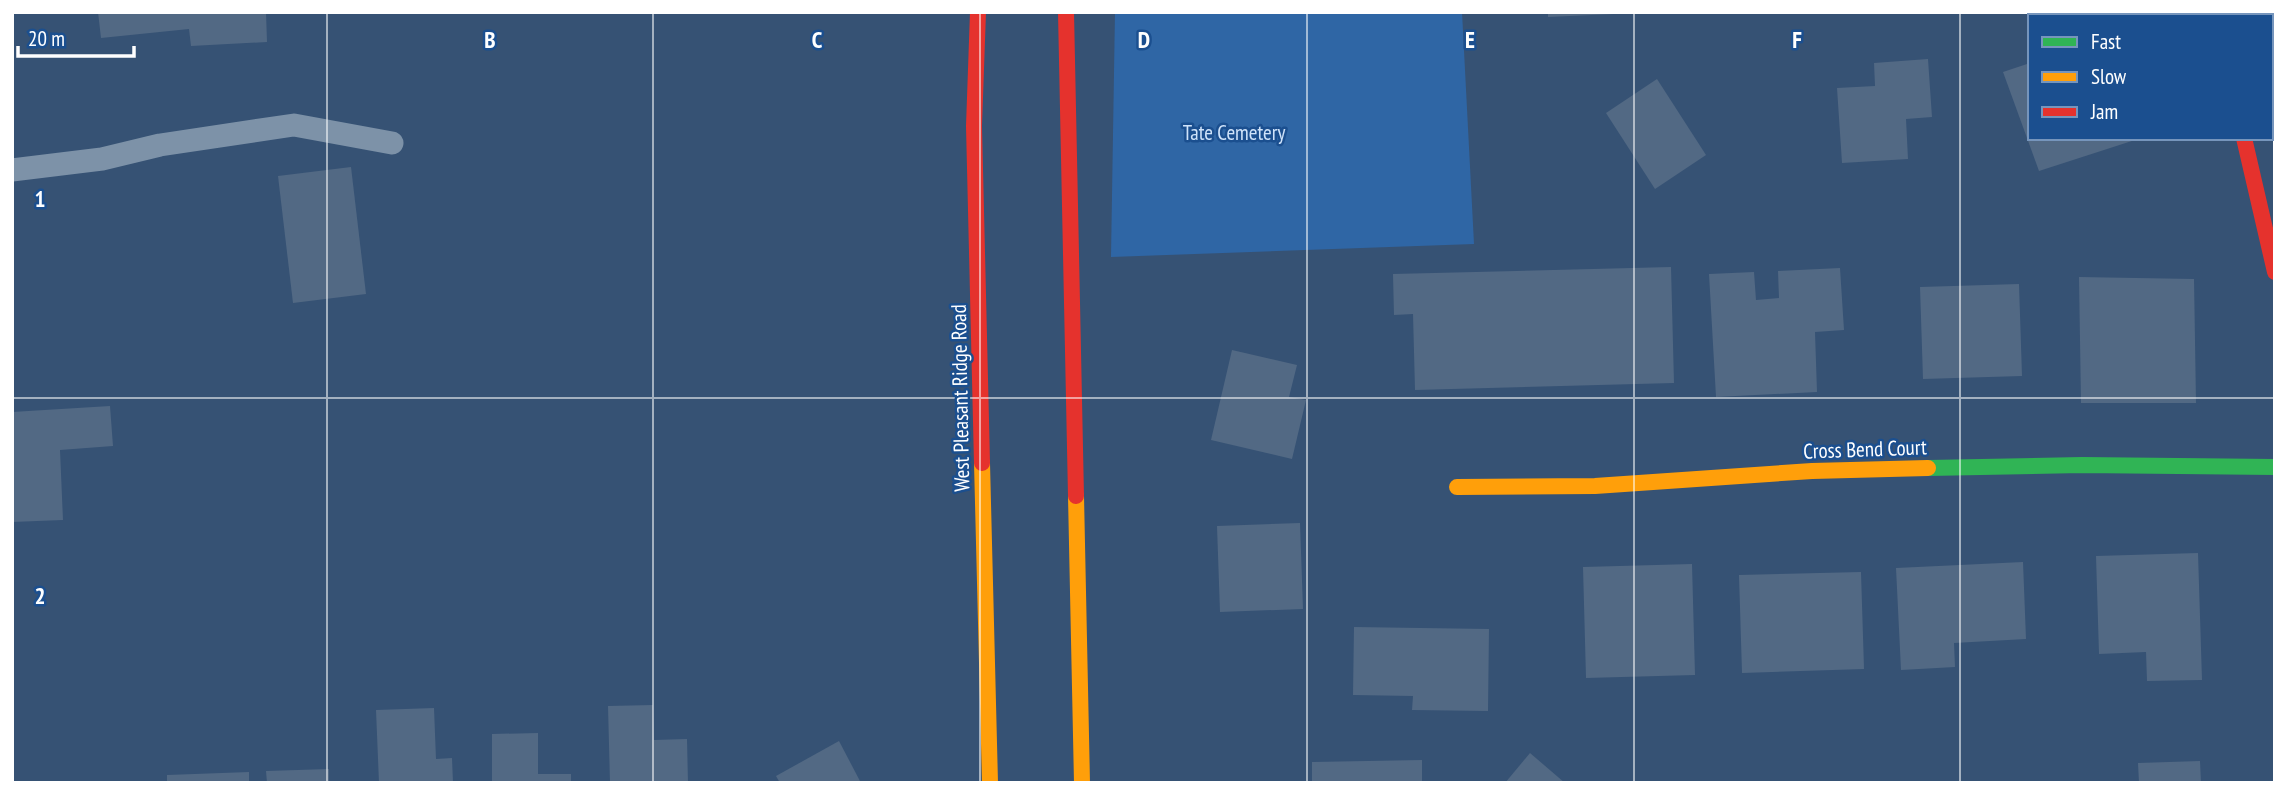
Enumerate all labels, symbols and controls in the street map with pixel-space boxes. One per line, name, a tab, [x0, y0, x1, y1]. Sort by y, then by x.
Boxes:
scale bar	[18, 14, 133, 58]
legend	[2028, 14, 2273, 140]
text: 20 m	[28, 25, 65, 52]
text: B	[484, 25, 496, 54]
text: C	[812, 25, 823, 54]
text: D	[1138, 25, 1150, 54]
text: E	[1465, 25, 1475, 54]
text: F	[1792, 25, 1802, 54]
text: Fast	[2091, 28, 2121, 55]
text: Slow	[2091, 63, 2127, 90]
text: Jam	[2090, 98, 2118, 125]
park label: Tate Cemetery	[1183, 119, 1285, 146]
text: 1	[35, 184, 46, 213]
street label: West Pleasant Ridge Road	[945, 304, 975, 492]
street label: Cross Bend Court	[1803, 433, 1927, 465]
text: 2	[35, 581, 46, 610]

